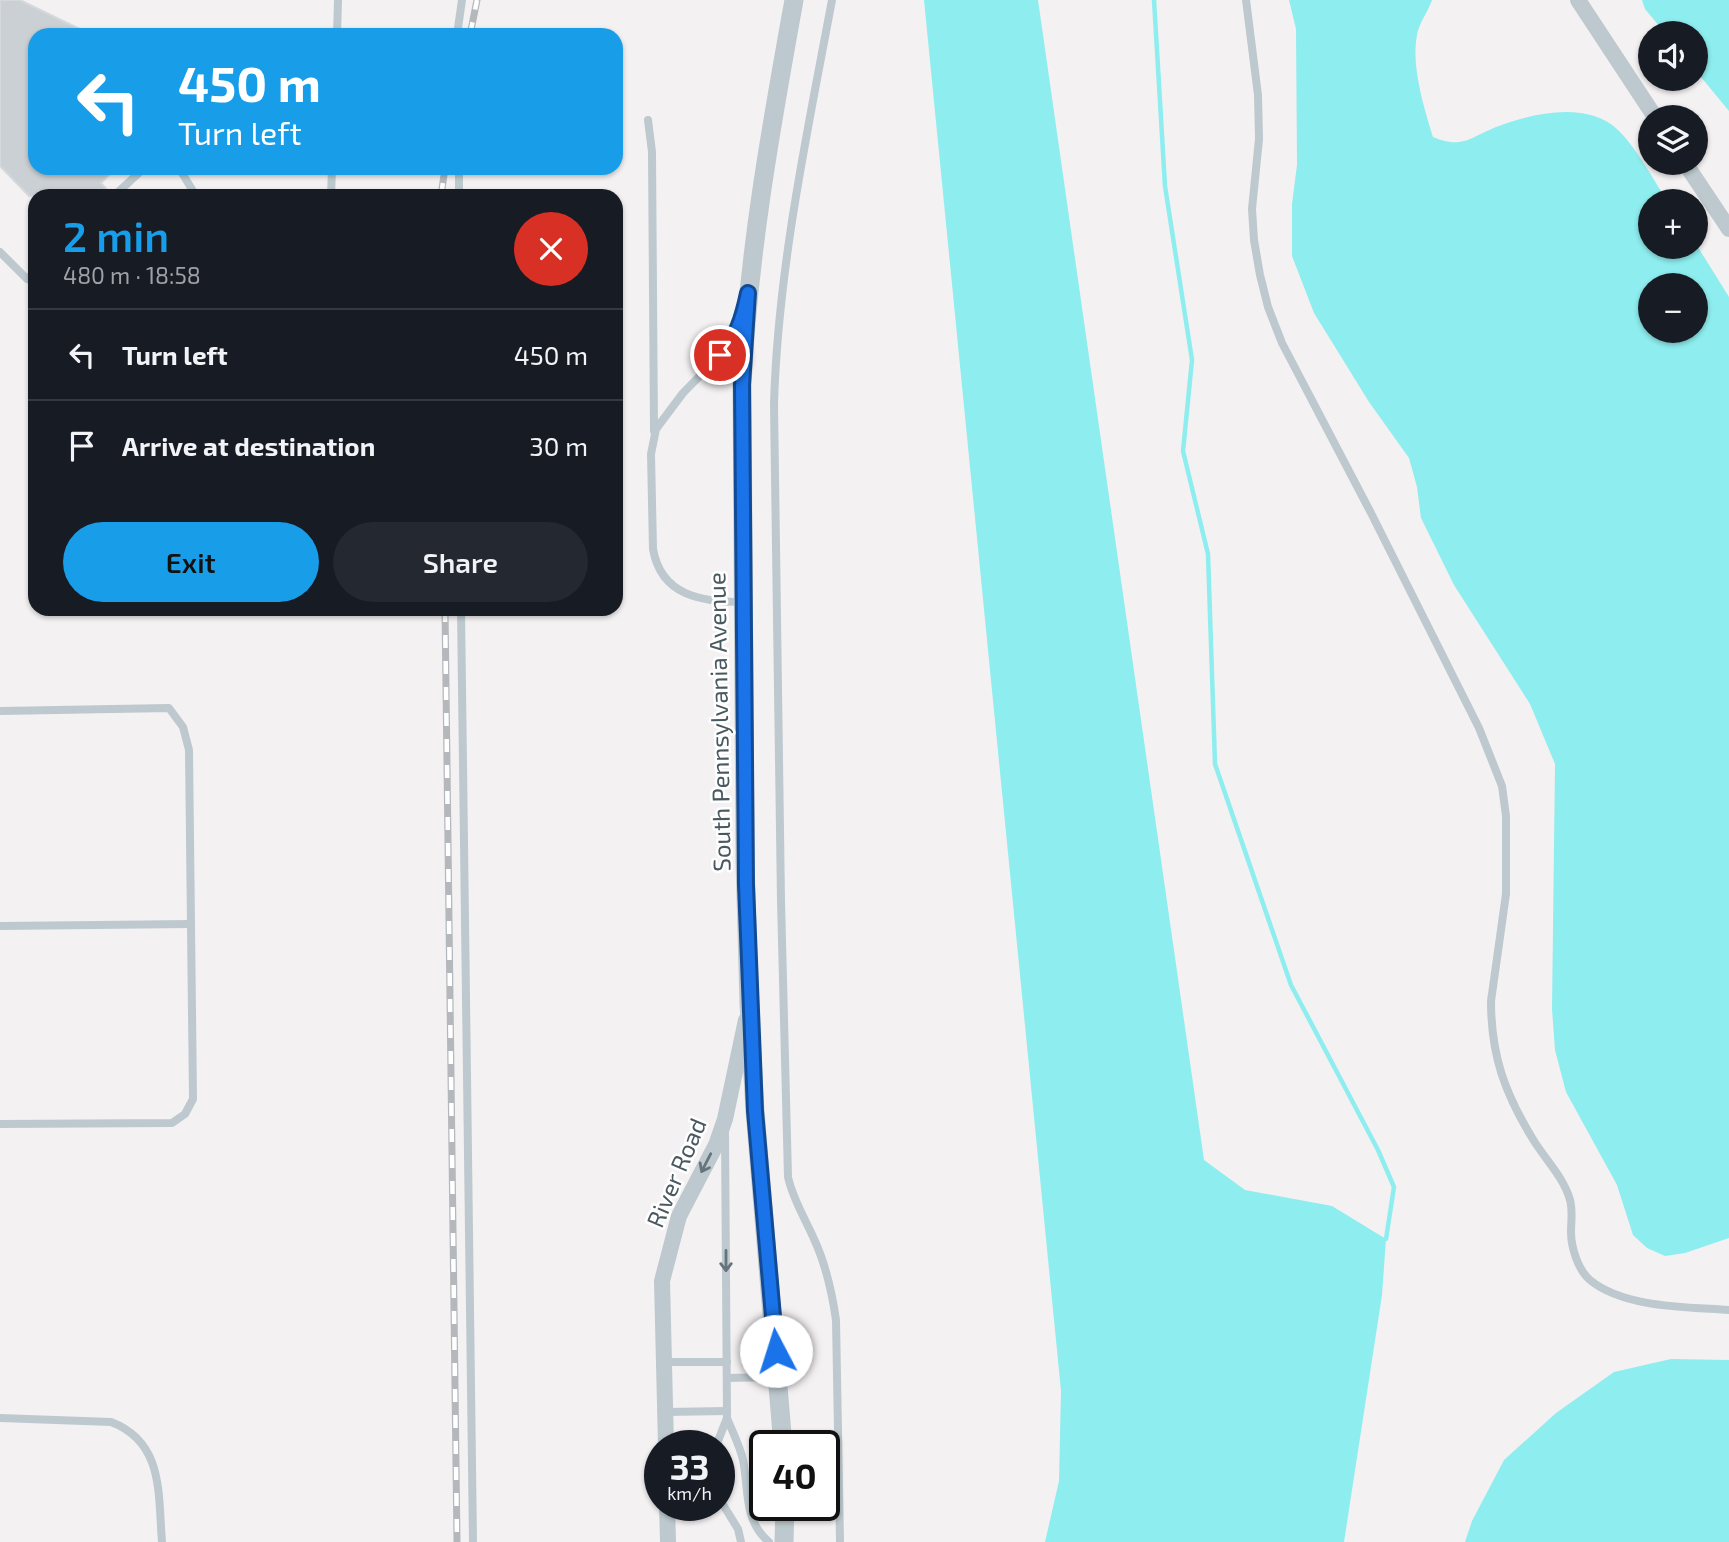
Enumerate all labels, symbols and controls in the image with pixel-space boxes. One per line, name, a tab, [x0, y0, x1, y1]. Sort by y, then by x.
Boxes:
map controls	[1638, 21, 1708, 343]
button: sound	[1638, 21, 1708, 91]
text: 450 m	[178, 53, 321, 112]
icon: left	[63, 56, 154, 147]
button: layers	[1638, 105, 1708, 175]
text: Turn left	[178, 113, 302, 151]
button: +	[1638, 189, 1708, 259]
text: 2 min	[63, 210, 169, 260]
button: close	[514, 212, 588, 286]
text: 480 m · 18:58	[63, 261, 201, 289]
button: −	[1638, 273, 1708, 343]
pin	[690, 325, 750, 385]
icon: left	[63, 336, 101, 374]
icon: arrive	[701, 336, 739, 374]
text: Turn left	[122, 339, 228, 370]
text: 450 m	[514, 339, 588, 370]
icon: arrive	[63, 427, 101, 465]
text: Arrive at destination	[122, 430, 375, 461]
text: 30 m	[529, 430, 588, 461]
button: Exit	[63, 522, 319, 602]
button: Share	[333, 522, 588, 602]
street label: South Pennsylvania Avenue	[701, 572, 736, 872]
street label: River Road	[640, 1113, 712, 1231]
one-way arrow	[699, 1152, 713, 1173]
one-way arrow	[719, 1249, 733, 1272]
position arrow	[739, 1314, 813, 1388]
speed limit sign: 40	[749, 1430, 840, 1521]
text: 33	[670, 1445, 709, 1487]
text: km/h	[667, 1482, 712, 1504]

